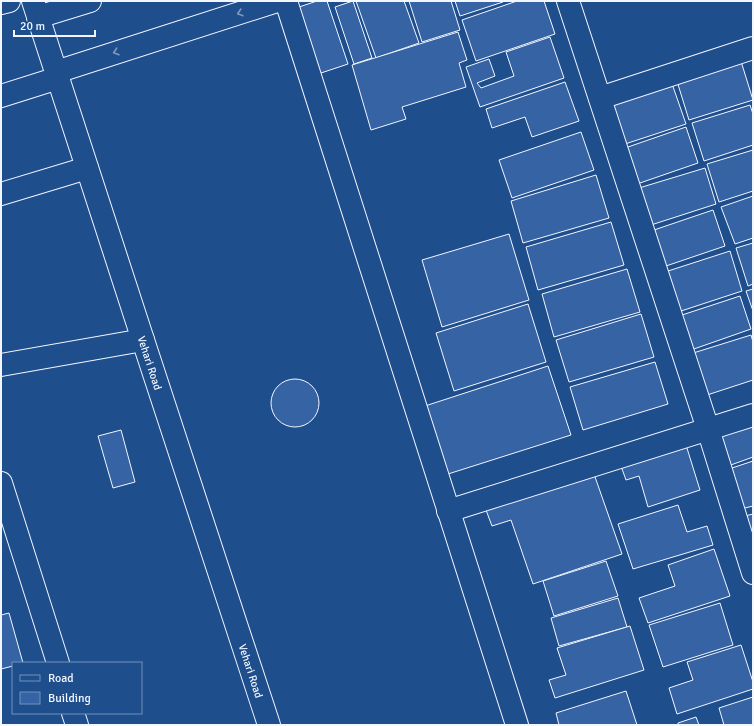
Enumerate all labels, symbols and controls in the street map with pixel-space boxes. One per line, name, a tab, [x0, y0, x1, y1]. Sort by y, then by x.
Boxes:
one-way arrow	[237, 8, 244, 17]
scale bar	[14, 12, 95, 38]
text: 20 m	[20, 19, 45, 34]
one-way arrow	[113, 48, 120, 56]
street label: Vehari Road	[135, 335, 164, 392]
street label: Vehari Road	[236, 643, 265, 700]
legend	[12, 662, 142, 714]
text: Road	[48, 671, 74, 686]
text: Building	[48, 691, 91, 706]

